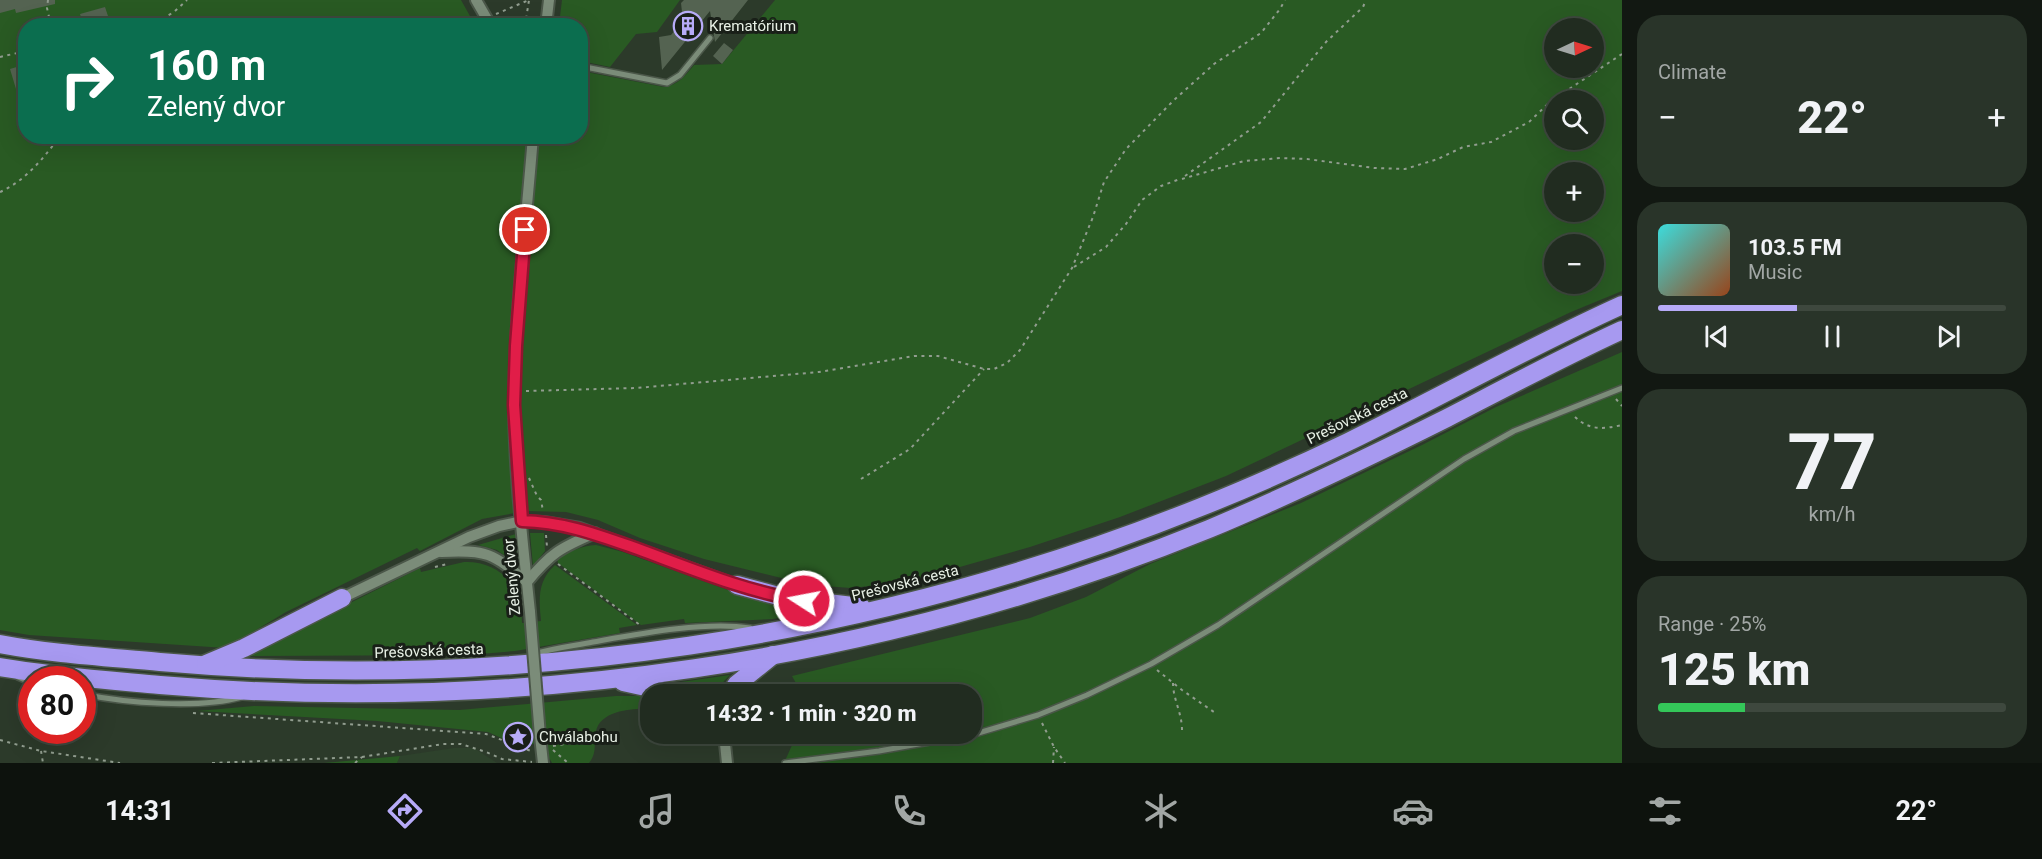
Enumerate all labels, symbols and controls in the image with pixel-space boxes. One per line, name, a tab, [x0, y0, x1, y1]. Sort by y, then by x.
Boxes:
building icon: Krematórium	[672, 10, 704, 42]
place label: Krematórium	[709, 17, 796, 35]
north arrow	[1544, 18, 1604, 78]
map controls	[1544, 18, 1604, 294]
text: 160 m	[147, 41, 266, 90]
icon: right	[48, 42, 126, 120]
text: Climate	[1658, 60, 1726, 84]
button: search	[1544, 90, 1604, 150]
text: Zelený dvor	[147, 91, 285, 123]
text: 22°	[1797, 91, 1867, 144]
text: −	[1658, 98, 1677, 137]
text: +	[1987, 98, 2006, 137]
button: +	[1544, 162, 1604, 222]
pin	[499, 204, 550, 255]
icon: arrive	[508, 213, 541, 246]
button: −	[1544, 234, 1604, 294]
text: 103.5 FM	[1748, 235, 1842, 260]
text: Music	[1748, 260, 1802, 284]
icon: previous	[1700, 320, 1733, 353]
icon: pause	[1816, 320, 1849, 353]
icon: next	[1932, 320, 1965, 353]
street label: Prešovská cesta	[1304, 384, 1410, 448]
text: 77	[1787, 417, 1877, 508]
text: km/h	[1809, 502, 1855, 526]
street label: Zelený dvor	[500, 538, 524, 616]
street label: Prešovská cesta	[850, 561, 960, 605]
position arrow	[772, 569, 836, 633]
text: Range · 25%	[1658, 612, 1766, 636]
street label: Prešovská cesta	[374, 640, 484, 662]
text: 125 km	[1658, 643, 1810, 696]
speed limit sign: 80	[18, 666, 96, 744]
text: 14:32 · 1 min · 320 m	[706, 701, 916, 726]
place icon: Chválabohu	[502, 721, 534, 753]
place label: Chválabohu	[539, 728, 618, 746]
icon: directions	[384, 790, 426, 832]
icon: music	[636, 790, 678, 832]
icon: phone	[888, 790, 930, 832]
icon: climate	[1140, 790, 1182, 832]
icon: car	[1392, 790, 1434, 832]
icon: filters	[1644, 790, 1686, 832]
text: 14:31	[105, 795, 175, 827]
text: 22°	[1896, 795, 1937, 827]

